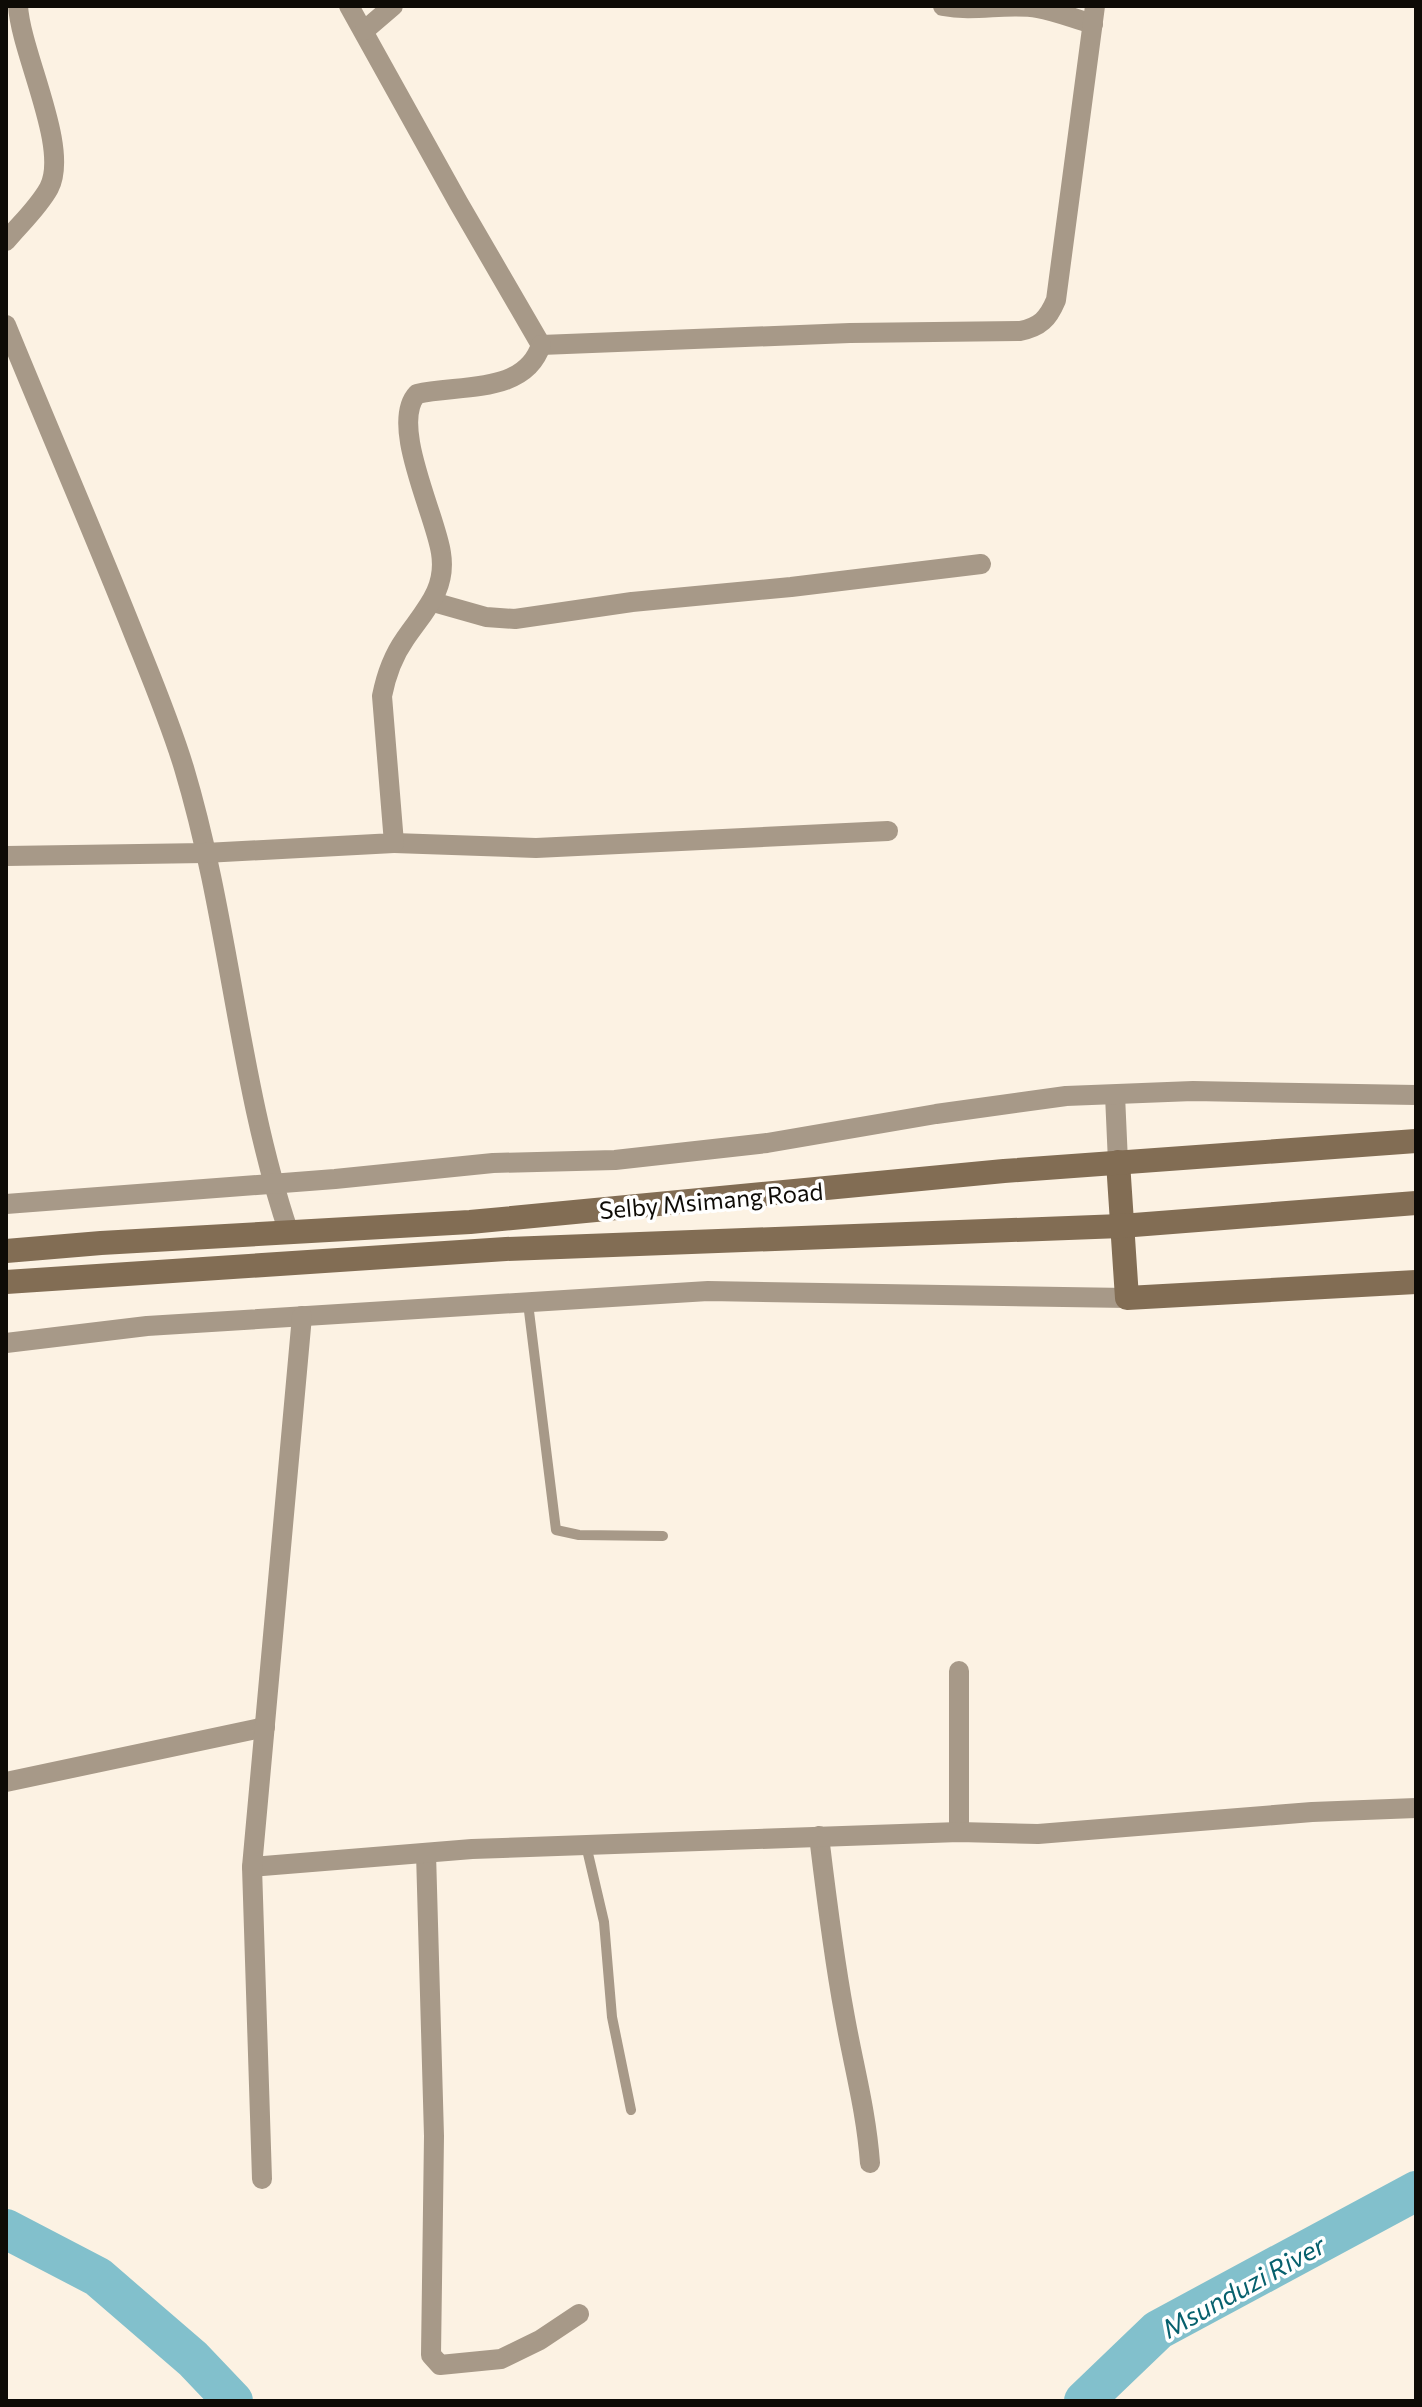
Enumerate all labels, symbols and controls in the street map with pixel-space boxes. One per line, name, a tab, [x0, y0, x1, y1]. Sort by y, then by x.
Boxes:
street label: Selby Msimang Road	[598, 1176, 824, 1224]
water label: Msunduzi River	[1156, 2228, 1331, 2344]

